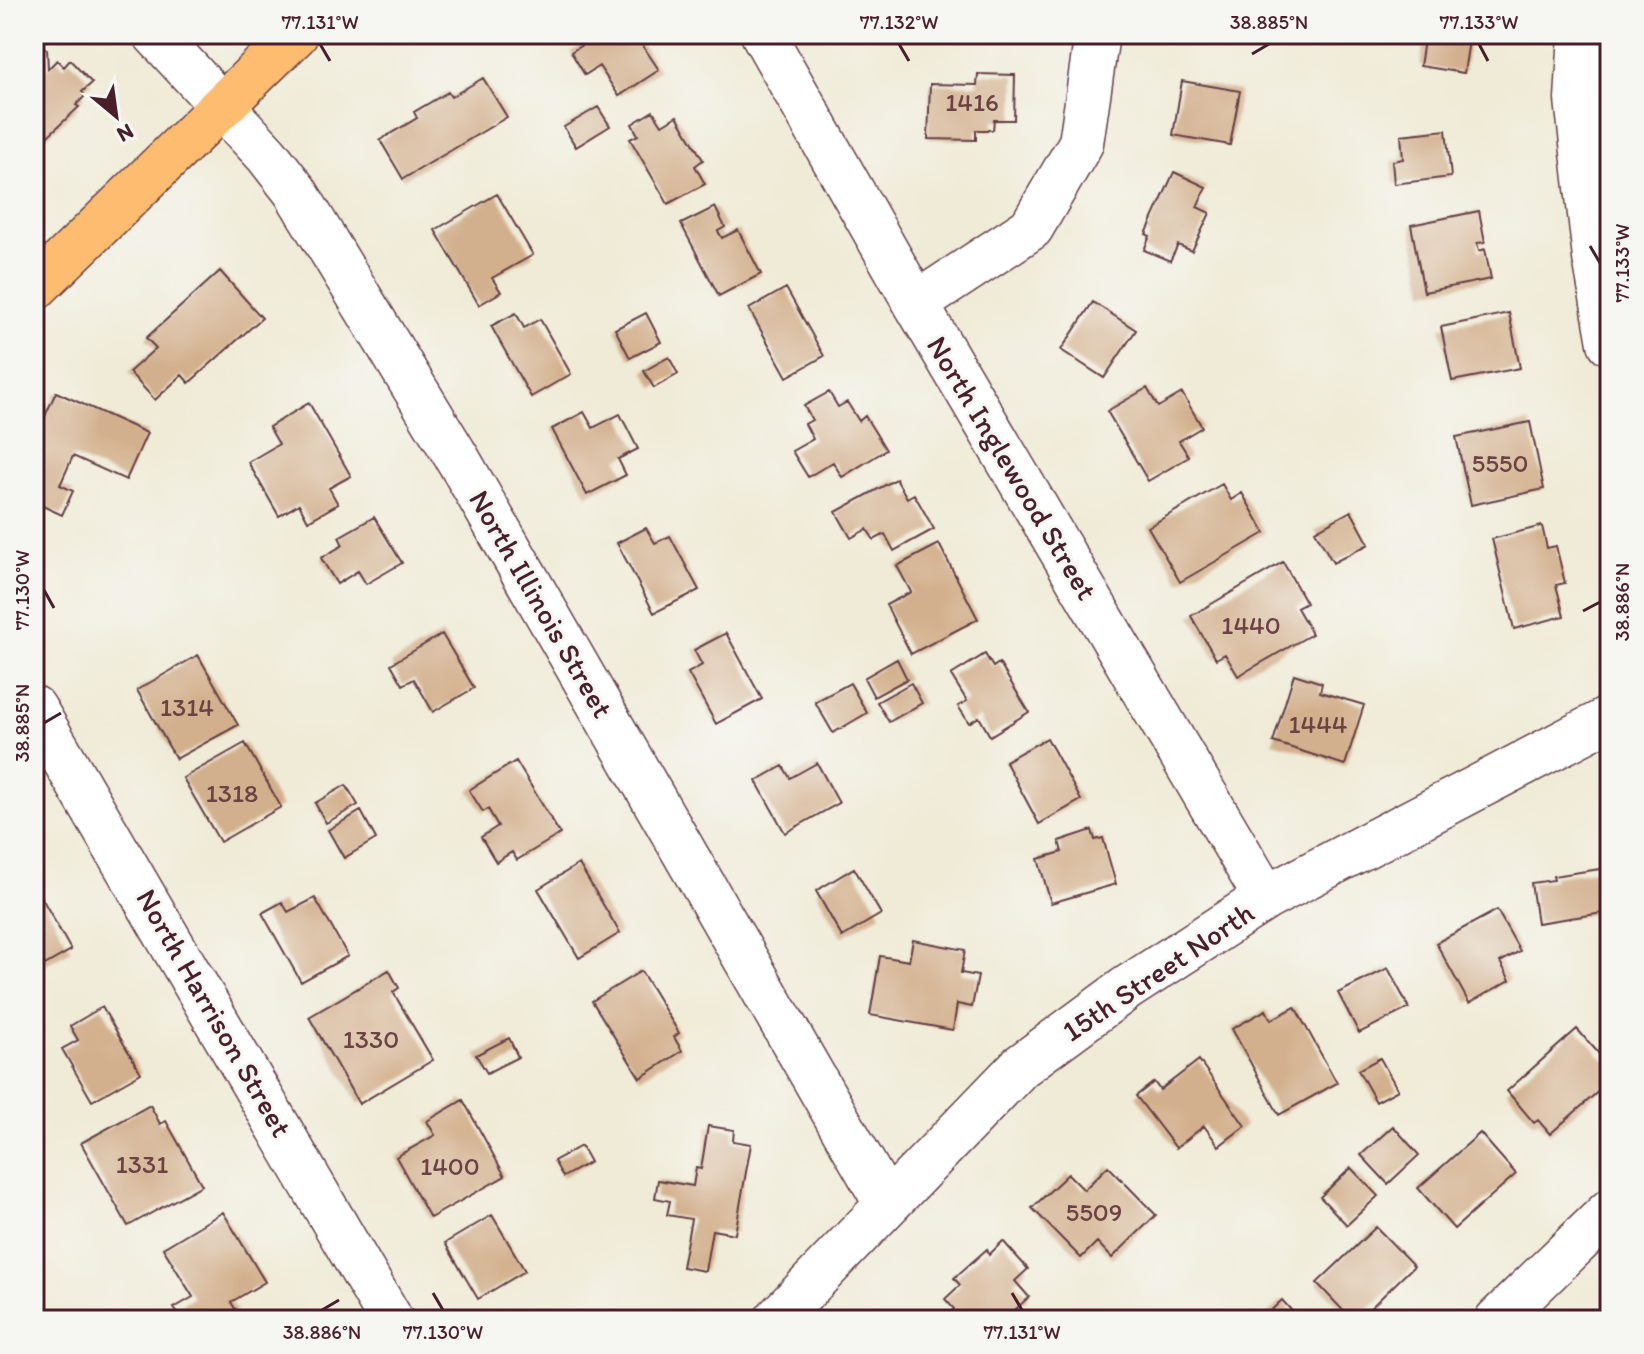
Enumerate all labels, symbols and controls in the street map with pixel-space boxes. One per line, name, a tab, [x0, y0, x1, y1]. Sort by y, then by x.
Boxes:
text: 77.131°W	[281, 10, 359, 34]
text: 77.132°W	[860, 10, 938, 34]
text: 38.885°N	[1230, 10, 1308, 34]
text: 77.133°W	[1440, 10, 1518, 34]
north arrow	[76, 76, 156, 156]
house number: 1416	[945, 86, 999, 118]
text: N	[112, 118, 138, 148]
text: 77.133°W	[1610, 224, 1634, 302]
street label: North Inglewood Street	[919, 329, 1106, 606]
house number: 5550	[1472, 447, 1528, 479]
street label: North Illinois Street	[461, 483, 622, 724]
text: 77.130°W	[10, 550, 34, 630]
text: 38.886°N	[1610, 563, 1634, 641]
house number: 1440	[1221, 609, 1281, 641]
text: 38.885°N	[10, 684, 34, 762]
house number: 1314	[160, 691, 214, 723]
house number: 1444	[1289, 708, 1348, 740]
house number: 1318	[206, 777, 258, 809]
street label: North Harrison Street	[128, 882, 301, 1143]
street label: 15th Street North	[1055, 894, 1261, 1049]
house number: 1330	[343, 1023, 399, 1055]
house number: 1331	[116, 1148, 168, 1180]
house number: 1400	[420, 1150, 480, 1182]
house number: 5509	[1066, 1196, 1122, 1228]
text: 38.886°N	[283, 1320, 361, 1344]
text: 77.130°W	[403, 1320, 483, 1344]
text: 77.131°W	[983, 1320, 1061, 1344]

